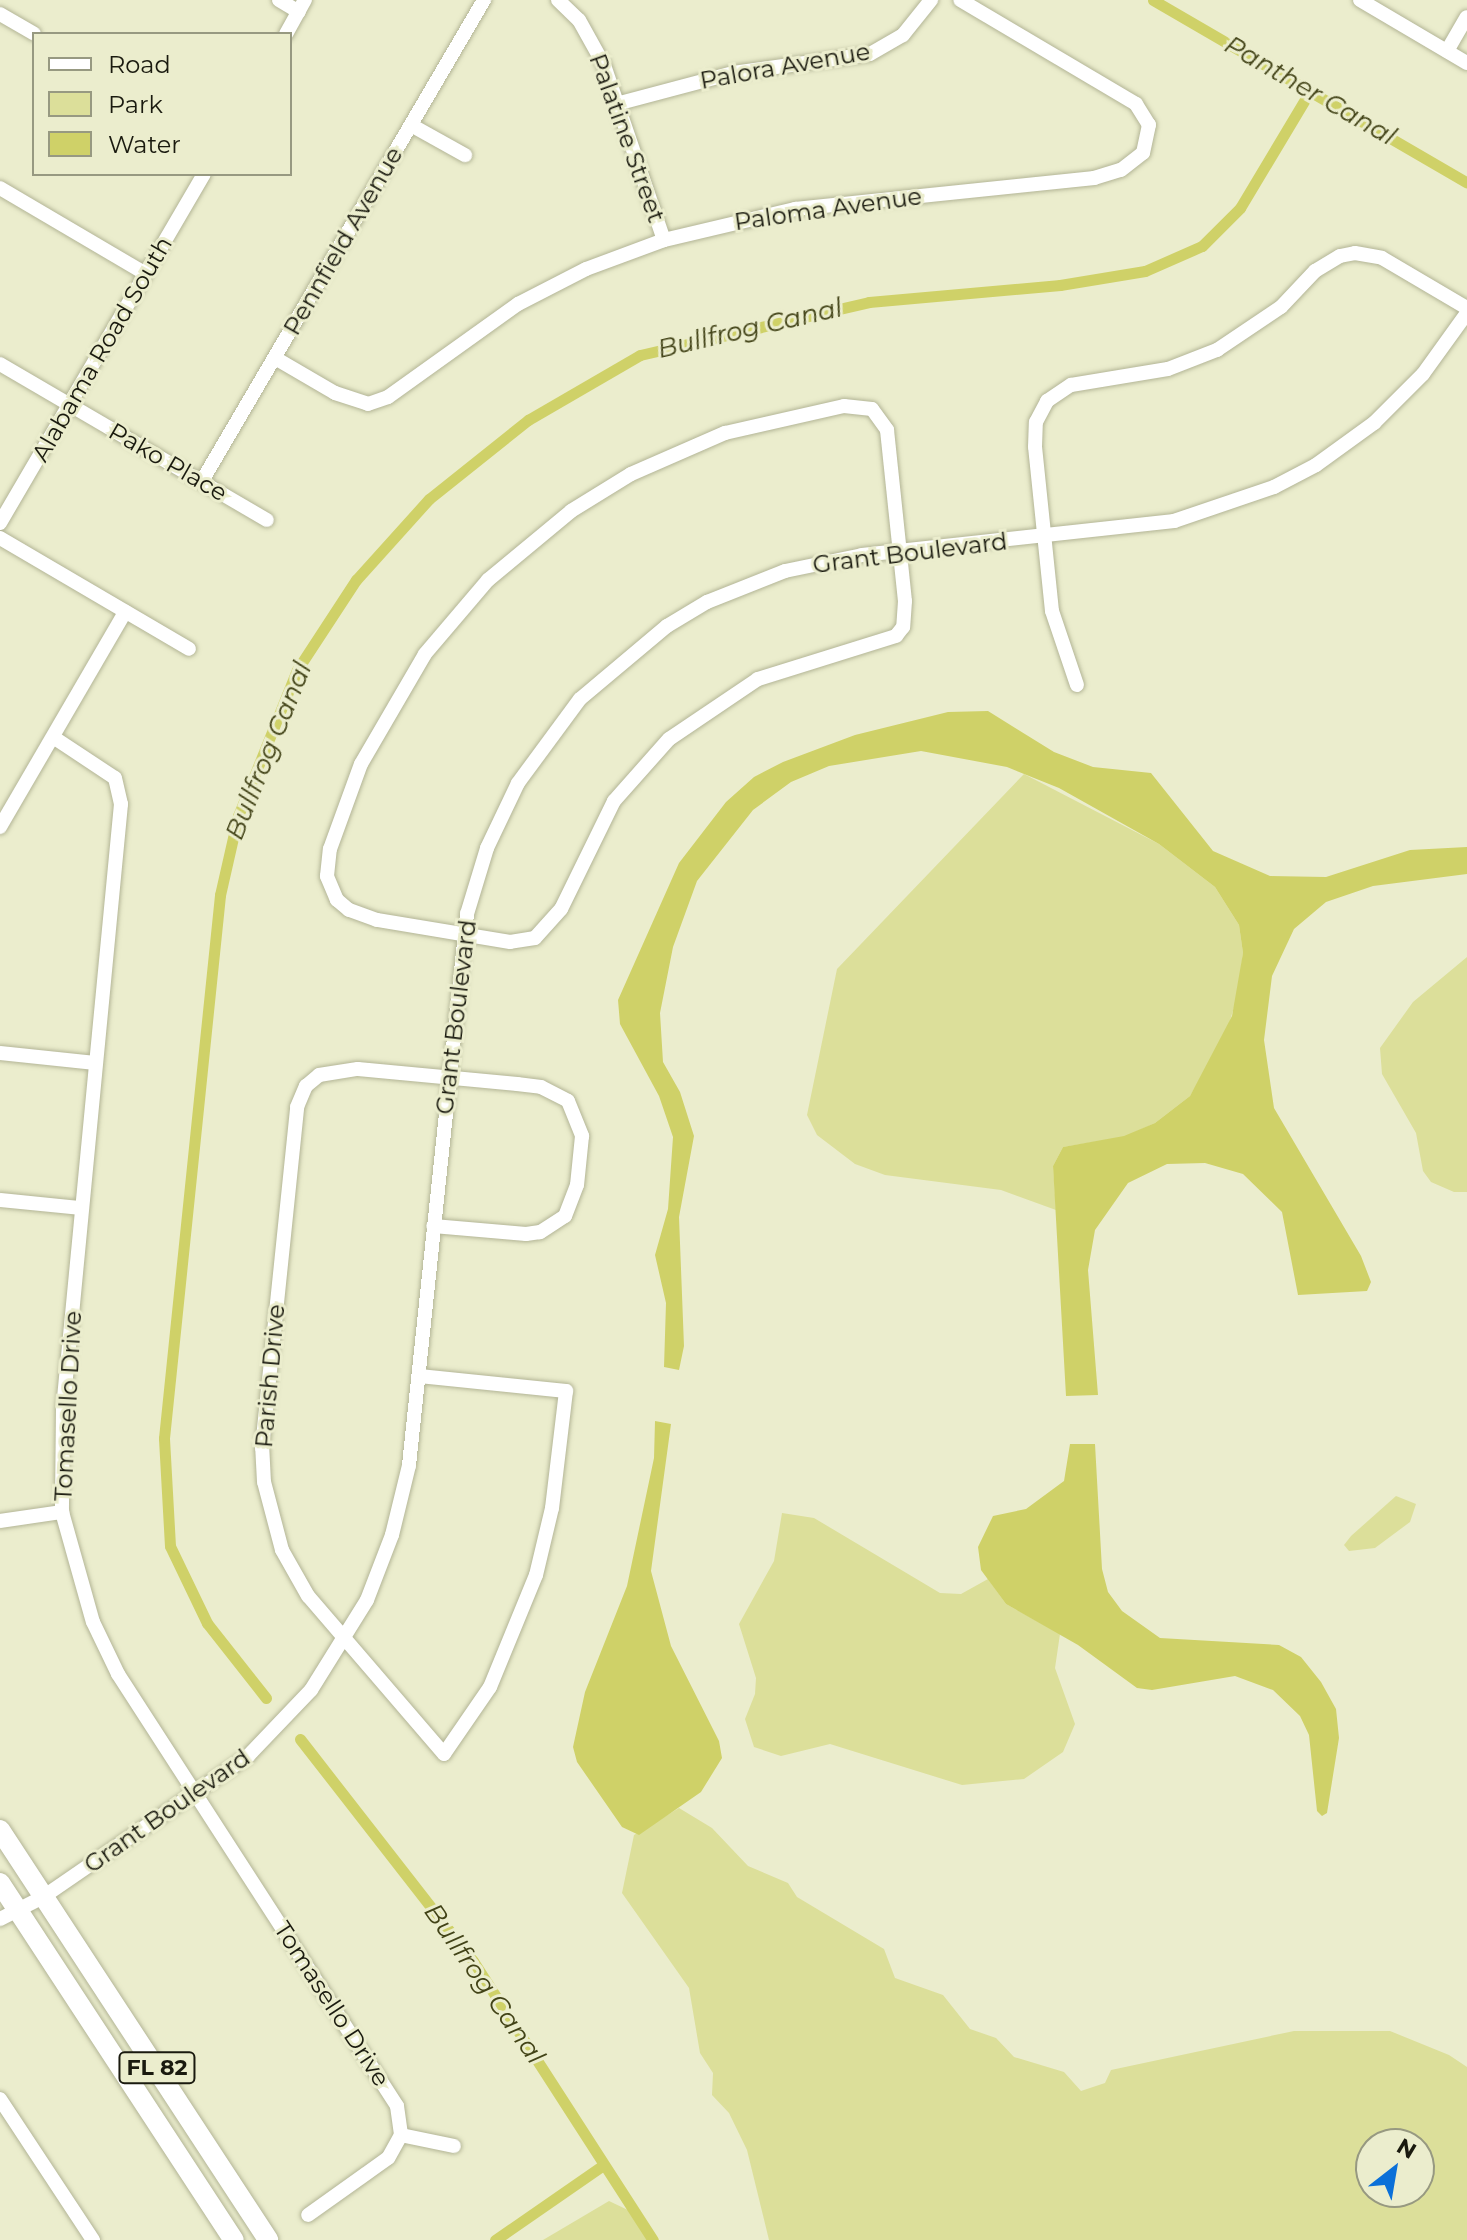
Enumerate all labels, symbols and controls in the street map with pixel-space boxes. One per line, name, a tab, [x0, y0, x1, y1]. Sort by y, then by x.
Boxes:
water label: Panther Canal	[1219, 29, 1401, 153]
legend	[32, 32, 292, 176]
street label: Palora Avenue	[698, 37, 872, 95]
text: Road	[108, 50, 171, 79]
street label: Palatine Street	[583, 50, 671, 226]
text: Park	[108, 90, 163, 119]
text: Water	[108, 130, 181, 159]
street label: Pennfield Avenue	[277, 142, 409, 340]
street label: Paloma Avenue	[732, 182, 924, 236]
street label: Alabama Road South	[26, 231, 178, 467]
water label: Bullfrog Canal	[654, 293, 846, 365]
street label: Pako Place	[104, 417, 232, 507]
street label: Grant Boulevard	[811, 527, 1009, 579]
water label: Bullfrog Canal	[219, 658, 319, 844]
street label: Grant Boulevard	[430, 918, 482, 1116]
street label: Parish Drive	[249, 1303, 291, 1449]
street label: Tomasello Drive	[49, 1310, 87, 1502]
street label: Grant Boulevard	[79, 1743, 255, 1879]
water label: Bullfrog Canal	[417, 1898, 551, 2070]
street label: Tomasello Drive	[268, 1916, 396, 2092]
road number: FL 82	[117, 2050, 197, 2086]
north arrow	[1355, 2128, 1435, 2208]
text: N	[1392, 2133, 1421, 2165]

